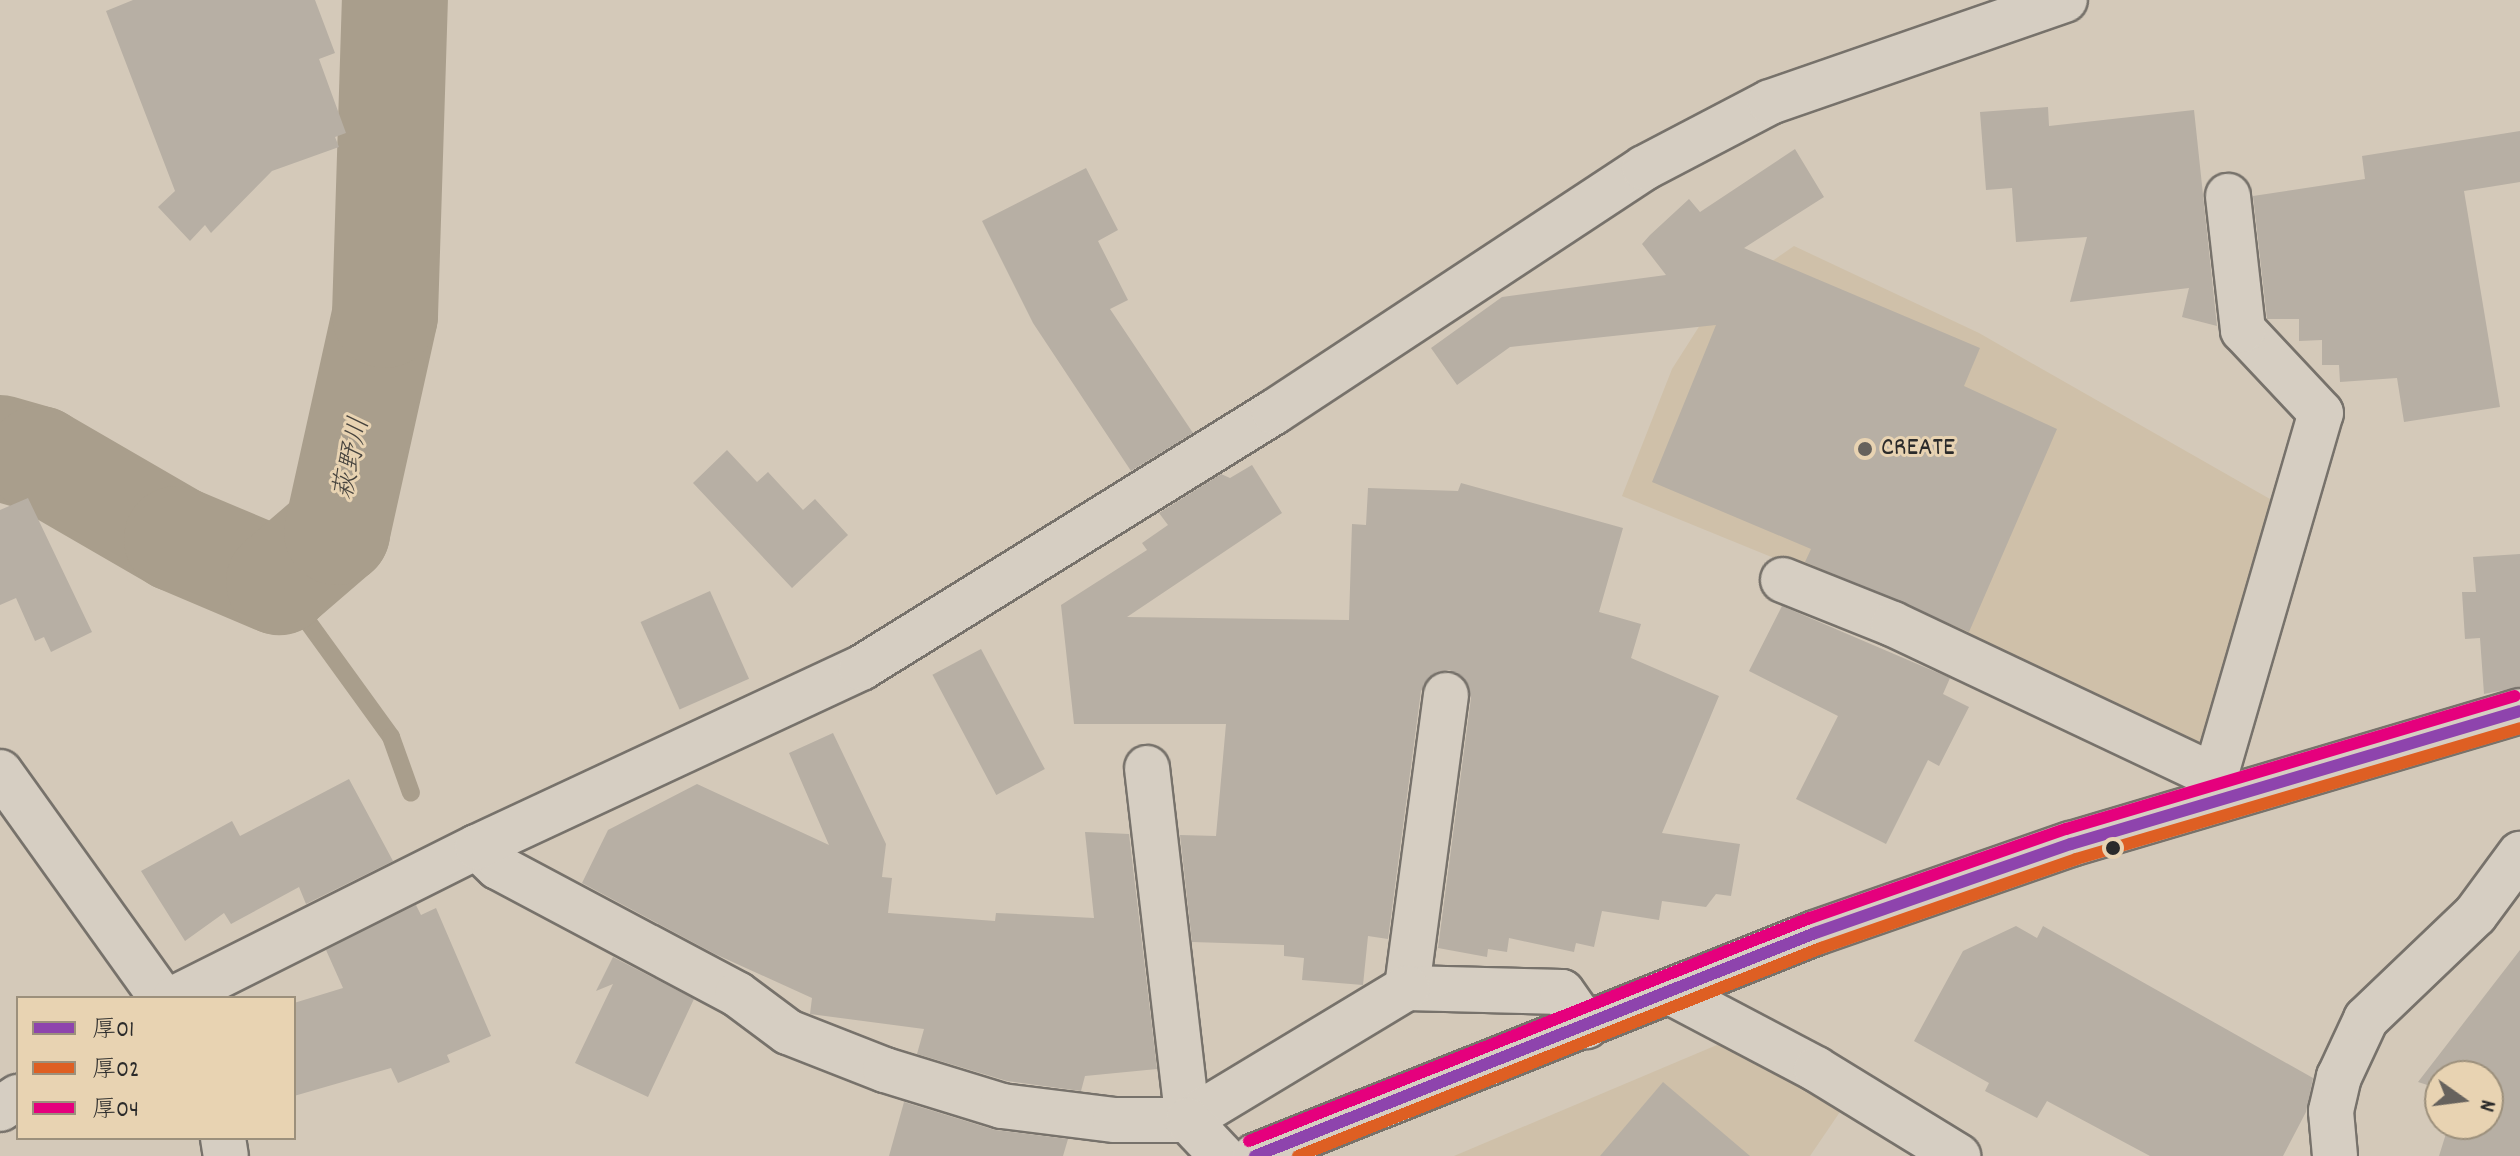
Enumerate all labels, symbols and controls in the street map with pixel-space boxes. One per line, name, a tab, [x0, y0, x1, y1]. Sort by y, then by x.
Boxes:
water label: 萩野川	[329, 414, 379, 504]
place label: CREATE	[1881, 433, 1955, 465]
marker: CREATE	[1856, 440, 1874, 458]
unlabelled marker	[2105, 840, 2121, 856]
legend	[16, 996, 296, 1140]
text: 厚01	[92, 1014, 134, 1048]
text: 厚02	[92, 1054, 140, 1088]
north arrow	[2424, 1060, 2504, 1140]
text: 厚04	[92, 1094, 139, 1128]
text: N	[2469, 1096, 2502, 1114]

